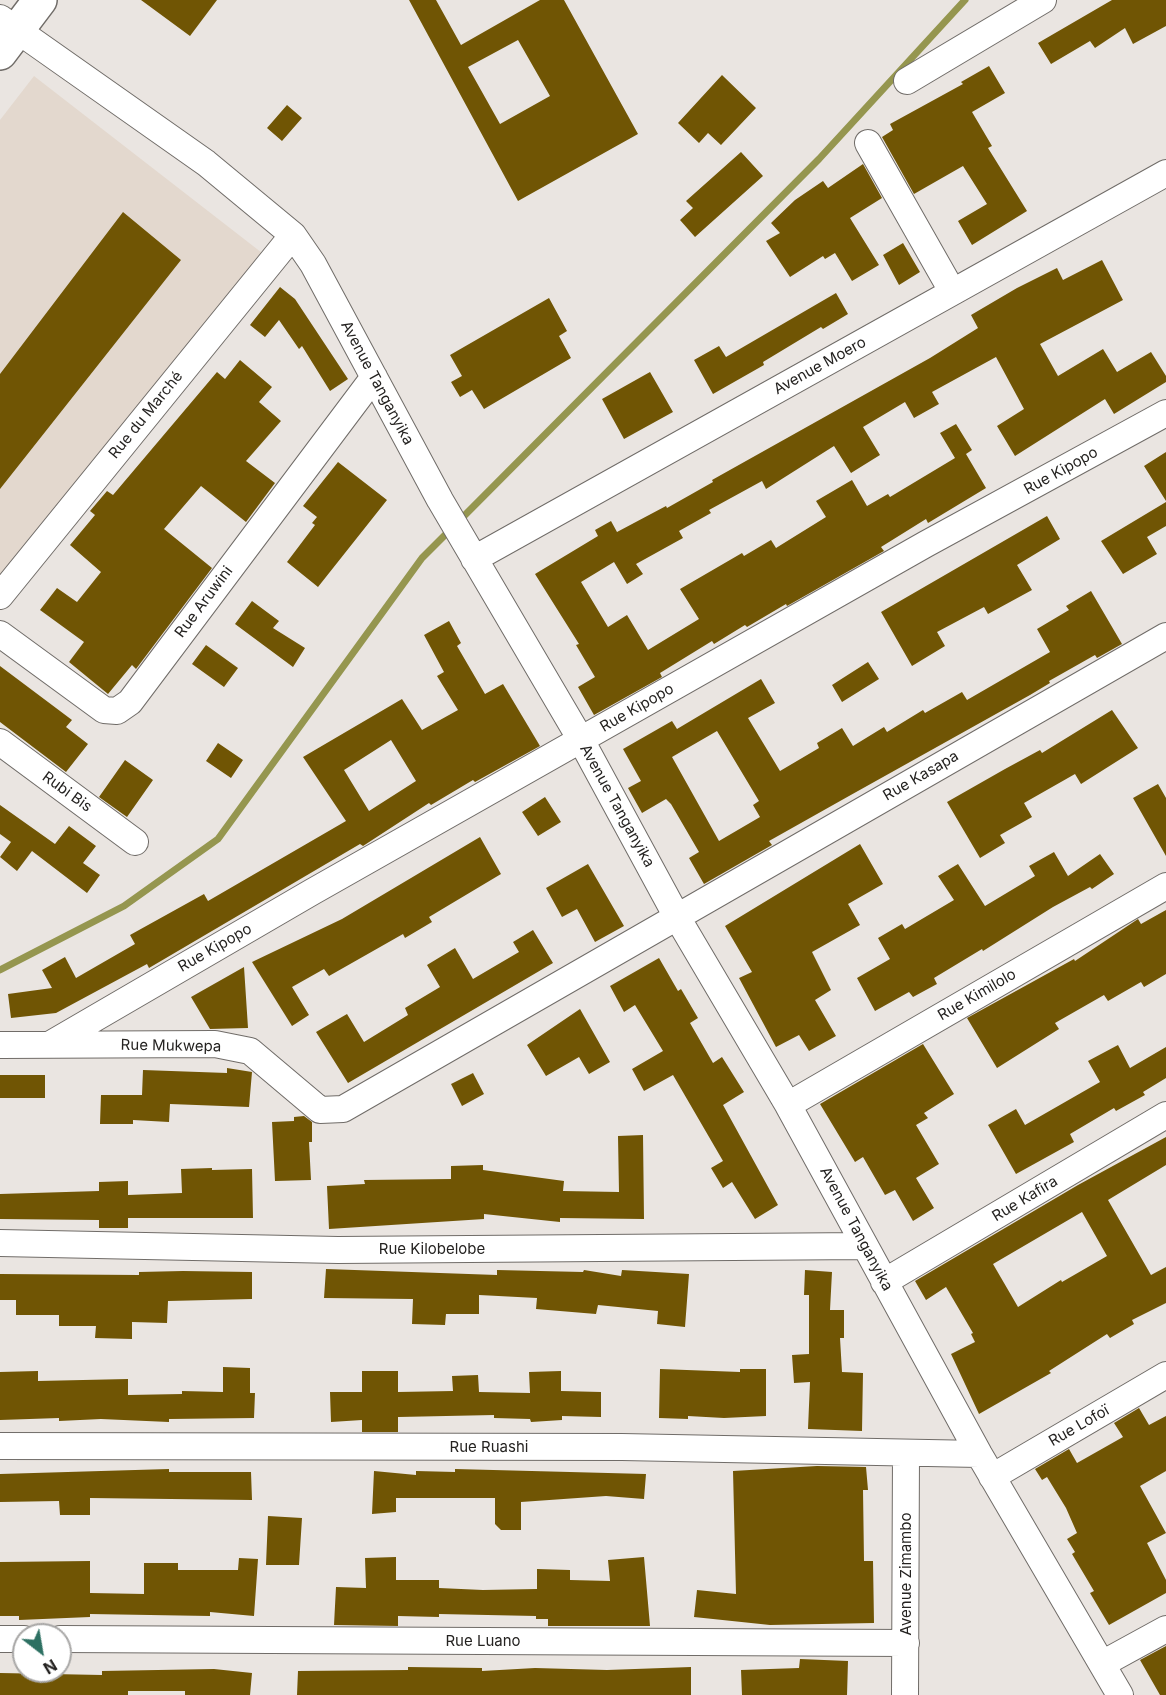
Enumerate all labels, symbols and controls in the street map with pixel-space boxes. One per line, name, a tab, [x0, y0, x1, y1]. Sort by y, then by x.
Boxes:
street label: Avenue Tanganyika	[337, 318, 417, 448]
street label: Avenue Moero	[771, 333, 869, 399]
street label: Rue du Marché	[105, 368, 187, 462]
street label: Rue Kipopo	[1021, 443, 1101, 499]
street label: Rue Aruwini	[171, 563, 237, 641]
street label: Rue Kipopo	[597, 680, 677, 736]
street label: Avenue Tanganyika	[576, 741, 658, 871]
street label: Rue Kasapa	[880, 747, 962, 805]
street label: Rubi Bis	[39, 768, 95, 816]
street label: Rue Kipopo	[175, 920, 255, 976]
street label: Rue Kimilolo	[935, 965, 1019, 1025]
street label: Rue Mukwepa	[121, 1036, 221, 1056]
street label: Avenue Tanganyika	[816, 1164, 896, 1294]
street label: Rue Kafira	[989, 1172, 1061, 1226]
street label: Rue Kilobelobe	[379, 1240, 485, 1258]
street label: Rue Lofoï	[1046, 1402, 1112, 1450]
street label: Rue Ruashi	[450, 1438, 528, 1456]
street label: Avenue Zimambo	[897, 1513, 915, 1635]
north arrow	[12, 1623, 72, 1683]
street label: Rue Luano	[445, 1632, 521, 1650]
text: N	[40, 1655, 61, 1678]

